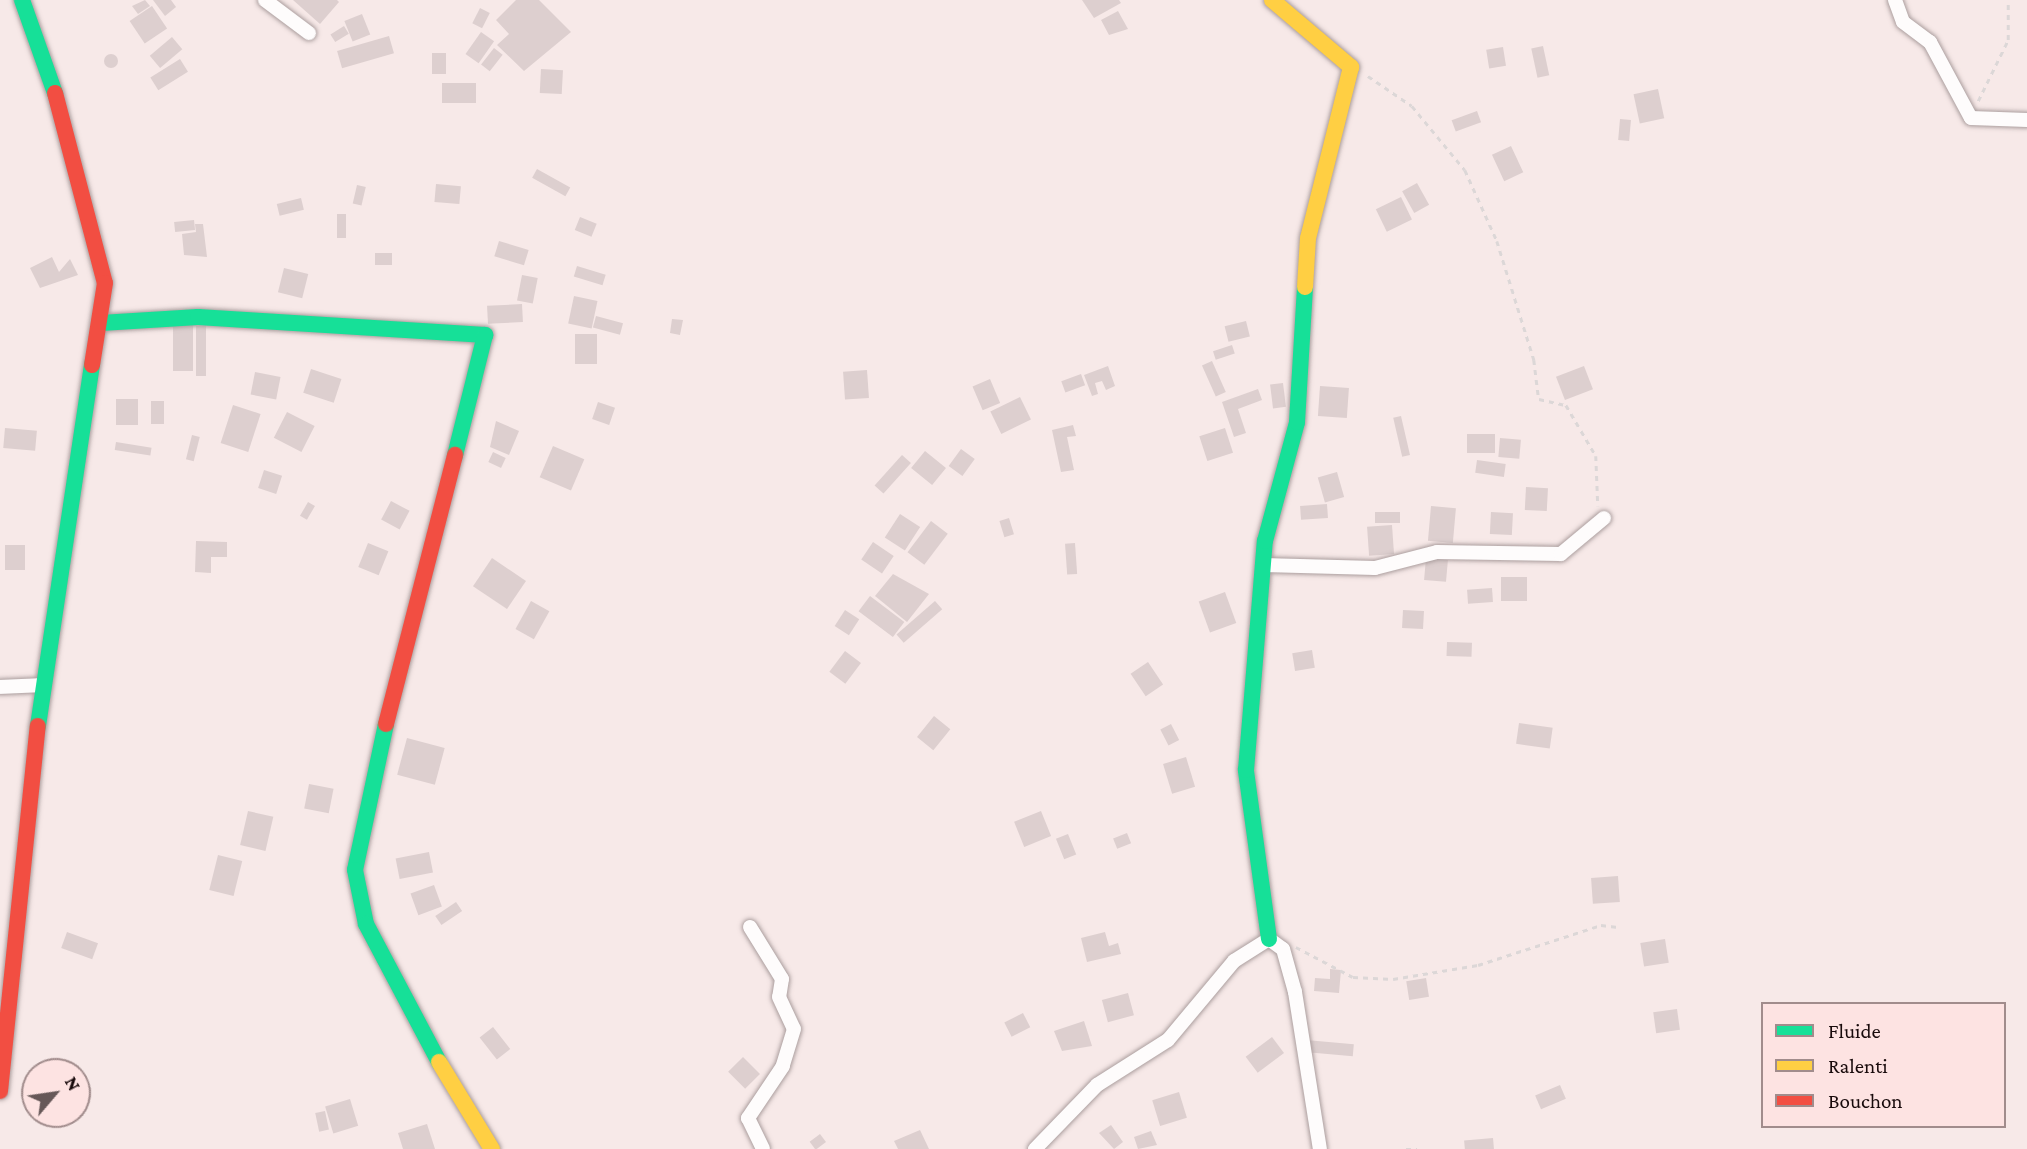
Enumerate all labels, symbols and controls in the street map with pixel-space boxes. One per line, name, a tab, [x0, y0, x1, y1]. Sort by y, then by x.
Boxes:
legend	[1761, 1002, 2006, 1128]
text: Fluide	[1828, 1019, 1881, 1043]
text: Ralenti	[1828, 1054, 1888, 1078]
north arrow	[21, 1058, 91, 1128]
text: N	[61, 1073, 85, 1094]
text: Bouchon	[1828, 1089, 1903, 1113]

